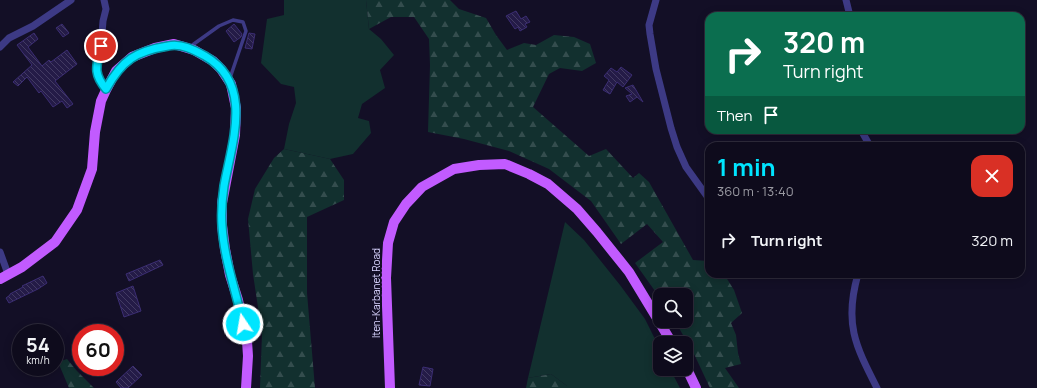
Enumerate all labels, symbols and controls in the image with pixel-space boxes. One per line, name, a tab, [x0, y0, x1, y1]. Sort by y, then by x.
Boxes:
text: 320 m	[783, 23, 865, 61]
icon: right	[717, 28, 769, 80]
pin	[84, 29, 118, 63]
icon: arrive	[90, 35, 112, 57]
text: Turn right	[783, 59, 864, 83]
icon: arrive	[760, 104, 782, 126]
text: Then	[717, 105, 752, 126]
text: 1 min	[717, 150, 776, 183]
button: close	[971, 155, 1013, 197]
text: 360 m · 13:40	[717, 182, 794, 200]
icon: right	[717, 229, 739, 251]
text: Turn right	[751, 230, 822, 251]
text: 320 m	[971, 230, 1013, 251]
street label: Iten-Karbanet Road	[369, 248, 383, 338]
map controls	[653, 288, 693, 376]
button: search	[653, 288, 693, 328]
position arrow	[222, 303, 264, 345]
speed limit sign: 60	[72, 324, 124, 376]
text: 54	[26, 331, 50, 358]
button: layers	[653, 336, 693, 376]
text: km/h	[26, 353, 50, 367]

